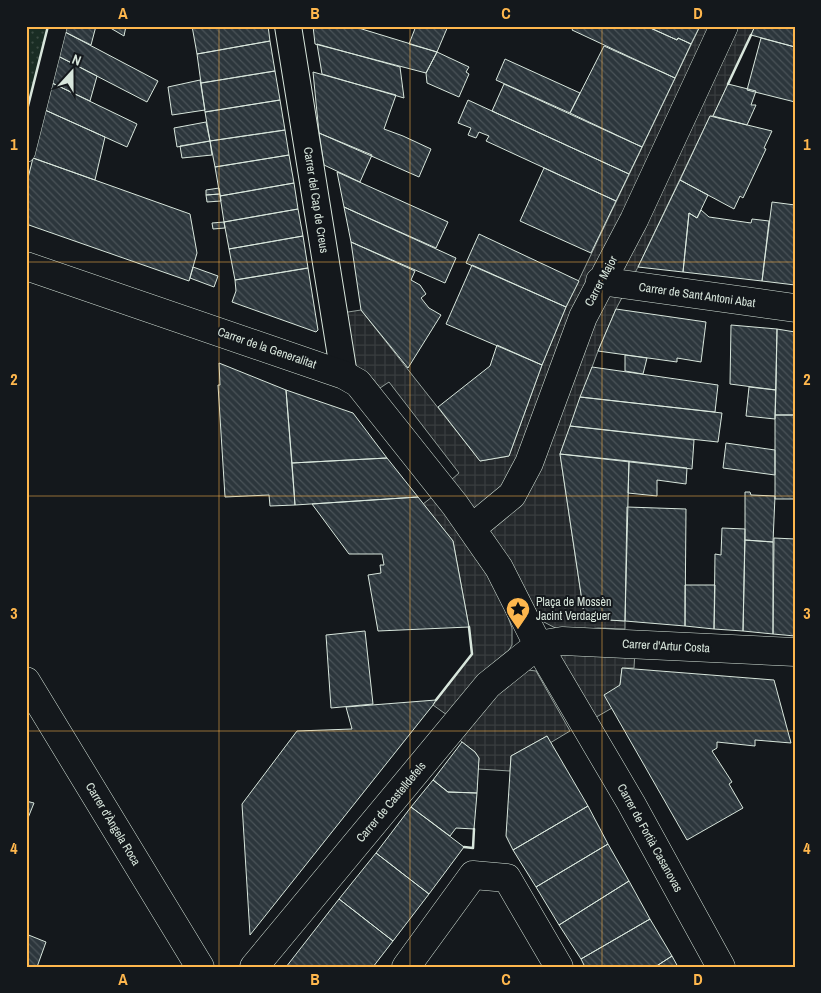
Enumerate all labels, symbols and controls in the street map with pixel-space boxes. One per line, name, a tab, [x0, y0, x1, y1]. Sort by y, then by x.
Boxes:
text: A	[118, 2, 128, 24]
text: B	[310, 2, 320, 24]
text: C	[501, 2, 511, 24]
text: D	[693, 2, 703, 24]
north arrow	[48, 48, 98, 98]
text: N	[70, 50, 84, 70]
text: 1	[10, 133, 18, 155]
text: 1	[803, 133, 811, 155]
street label: Carrer del Cap de Creus	[300, 146, 332, 254]
street label: Carrer Major	[581, 252, 621, 309]
street label: Carrer de Sant Antoni Abat	[638, 279, 757, 311]
street label: Carrer de la Generalitat	[216, 324, 319, 372]
text: 2	[10, 368, 18, 390]
text: 2	[803, 368, 811, 390]
place label: Plaça de Mossèn Jacint Verdaguer	[536, 594, 611, 624]
place icon: Plaça de Mossèn Jacint Verdaguer	[505, 596, 531, 630]
text: 3	[10, 602, 18, 624]
text: 3	[803, 602, 811, 624]
street label: Carrer d'Artur Costa	[622, 636, 711, 656]
street label: Carrer de Castelldefels	[353, 758, 430, 846]
street label: Carrer d'Àngela Roca	[82, 779, 144, 869]
street label: Carrer de Fortià Casanovas	[614, 781, 686, 895]
text: 4	[10, 837, 18, 859]
text: 4	[803, 837, 811, 859]
text: A	[118, 968, 128, 990]
text: B	[310, 968, 320, 990]
text: C	[501, 968, 511, 990]
text: D	[693, 968, 703, 990]

